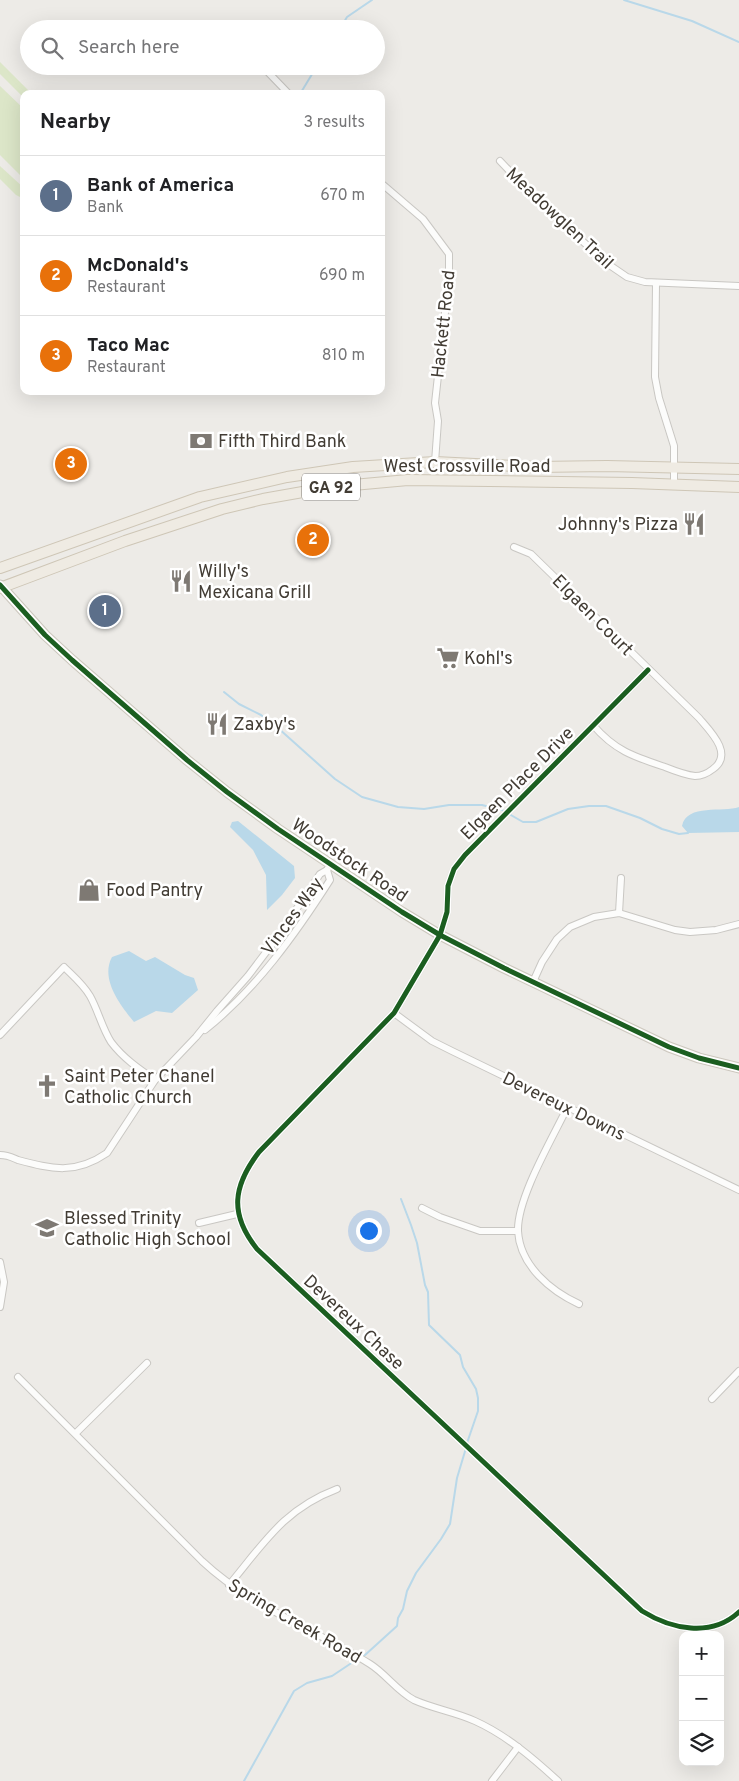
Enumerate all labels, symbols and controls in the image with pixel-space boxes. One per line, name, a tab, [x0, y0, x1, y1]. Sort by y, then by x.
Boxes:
search box	[20, 20, 385, 75]
icon: search	[38, 34, 66, 62]
text: Search here	[78, 36, 180, 60]
text: Nearby	[40, 109, 111, 136]
text: 3 results	[303, 113, 365, 133]
street label: Meadowglen Trail	[500, 163, 618, 275]
text: Bank of America	[87, 174, 234, 198]
text: 1	[53, 186, 59, 206]
text: 670 m	[320, 186, 365, 206]
text: Bank	[87, 198, 124, 218]
text: McDonald's	[87, 254, 189, 278]
text: 2	[51, 266, 61, 286]
text: 690 m	[319, 266, 365, 286]
street label: Hackett Road	[427, 269, 462, 379]
text: Restaurant	[87, 278, 166, 298]
text: Taco Mac	[87, 334, 170, 358]
text: 3	[51, 346, 61, 366]
text: 810 m	[322, 346, 365, 366]
text: Restaurant	[87, 358, 166, 378]
bank icon: Fifth Third Bank	[188, 428, 214, 454]
place label: Fifth Third Bank	[218, 431, 346, 454]
pin: 3	[55, 445, 87, 483]
street label: West Crossville Road	[384, 456, 551, 479]
road number: GA 92	[302, 474, 360, 501]
restaurant icon: Johnny's Pizza	[681, 511, 707, 537]
place label: Johnny's Pizza	[558, 514, 678, 537]
pin: 2	[297, 521, 329, 559]
place label: Willy's Mexicana Grill	[198, 561, 311, 605]
restaurant icon: Willy's Mexicana Grill	[168, 568, 194, 594]
street label: Elgaen Court	[546, 571, 637, 662]
pin: 1	[89, 592, 121, 630]
supermarket icon: Kohl's	[435, 645, 461, 671]
place label: Kohl's	[464, 648, 513, 671]
restaurant icon: Zaxby's	[204, 711, 230, 737]
place label: Zaxby's	[233, 714, 296, 737]
street label: Elgaen Place Drive	[456, 722, 580, 846]
street label: Woodstock Road	[287, 814, 412, 909]
street label: Vinces Way	[257, 873, 329, 961]
shop icon: Food Pantry	[76, 877, 102, 903]
place label: Food Pantry	[106, 880, 203, 903]
place label: Saint Peter Chanel Catholic Church	[64, 1066, 215, 1110]
street label: Devereux Downs	[498, 1068, 629, 1147]
church icon: Saint Peter Chanel Catholic Church	[34, 1073, 60, 1099]
place label: Blessed Trinity Catholic High School	[64, 1208, 231, 1252]
school or university icon: Blessed Trinity Catholic High School	[34, 1215, 60, 1241]
your location	[356, 1218, 382, 1244]
street label: Devereux Chase	[298, 1270, 408, 1376]
street label: Spring Creek Road	[223, 1575, 365, 1670]
map controls	[679, 1631, 724, 1766]
button: +	[679, 1631, 724, 1676]
button: −	[679, 1676, 724, 1721]
button: layers	[679, 1721, 724, 1766]

